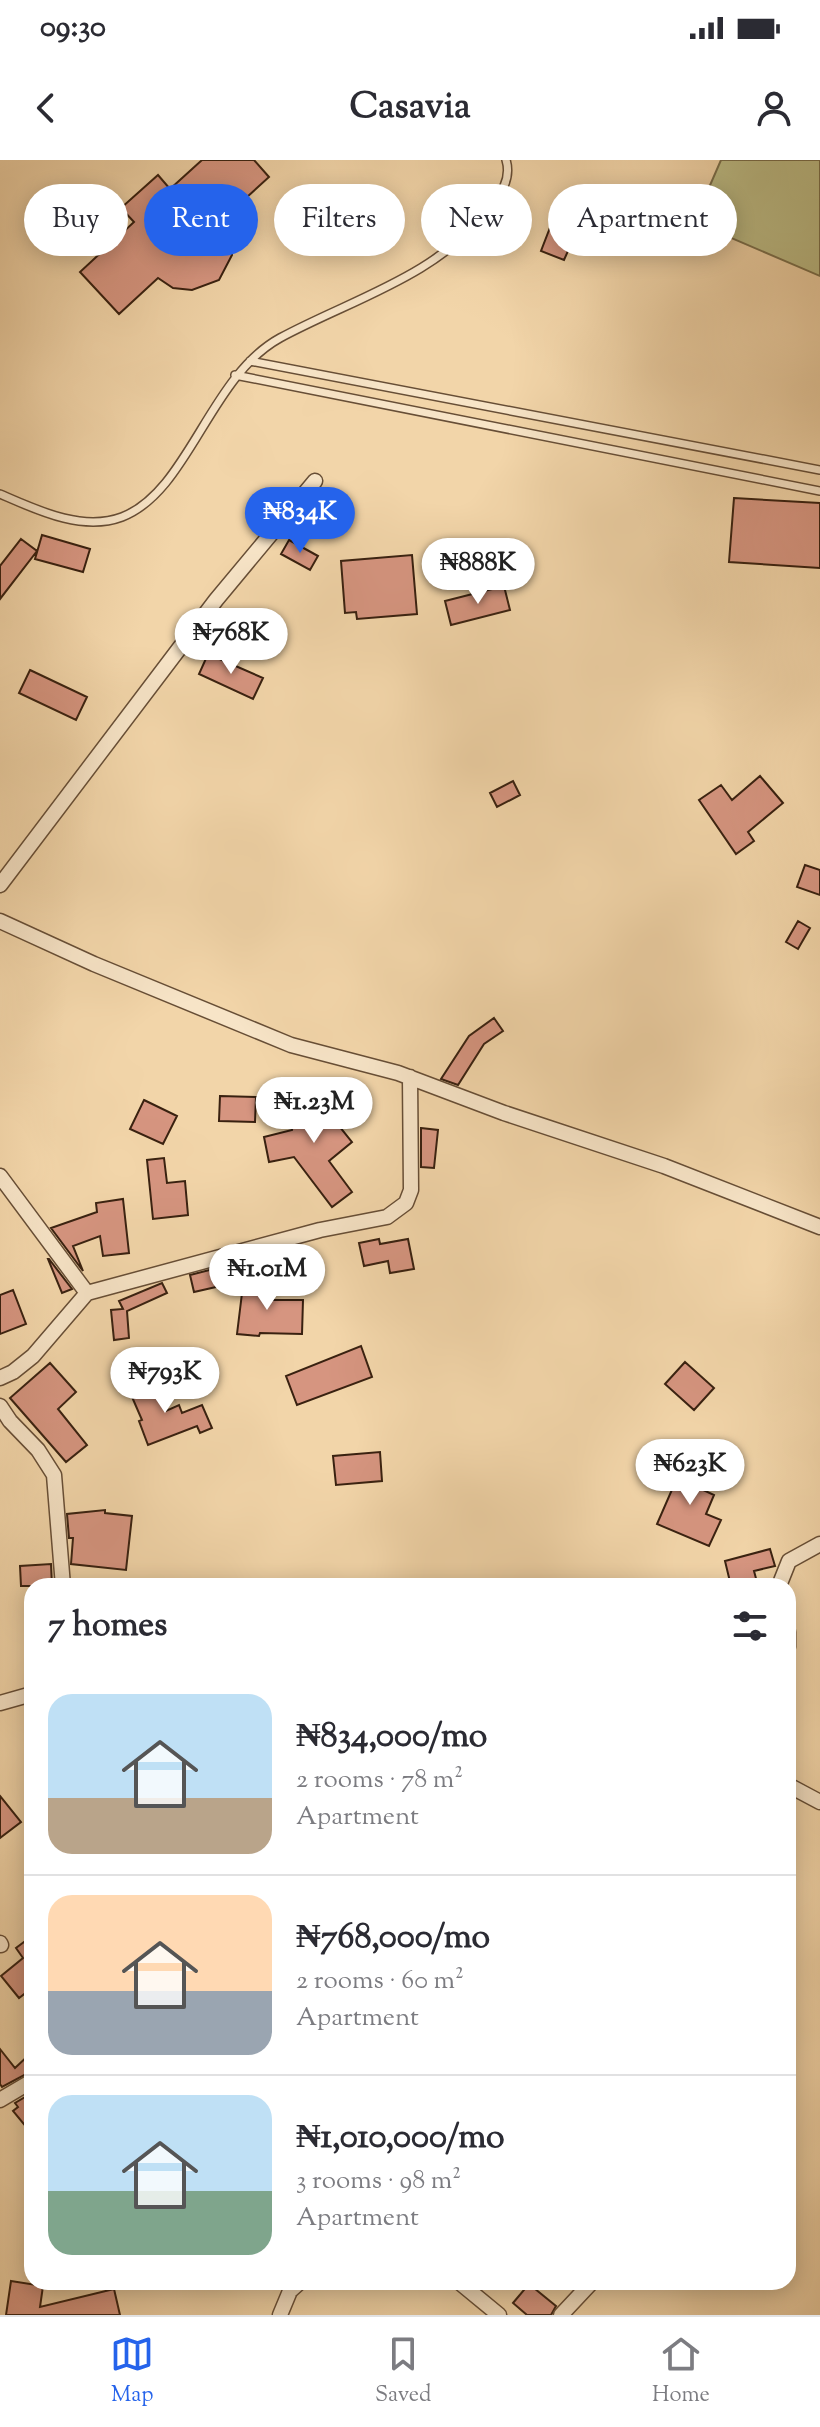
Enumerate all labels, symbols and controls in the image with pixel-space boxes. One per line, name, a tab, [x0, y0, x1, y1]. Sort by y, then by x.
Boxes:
text: 09:30	[40, 7, 106, 50]
text: Casavia	[350, 82, 471, 134]
icon: back	[24, 86, 68, 130]
icon: person	[752, 86, 796, 130]
chip: Buy	[24, 184, 128, 256]
chip: Rent	[144, 184, 258, 256]
chip: Filters	[274, 184, 405, 256]
chip: New	[421, 184, 532, 256]
chip: Apartment	[548, 184, 737, 256]
pin: ₦834K	[244, 487, 356, 555]
text: ₦834K	[263, 494, 337, 531]
pin: ₦888K	[422, 538, 534, 606]
text: ₦888K	[440, 545, 516, 582]
pin: ₦768K	[175, 608, 287, 676]
text: ₦768K	[193, 615, 269, 652]
pin: ₦1.23M	[249, 1077, 379, 1145]
text: ₦1.23M	[274, 1084, 354, 1121]
pin: ₦1.01M	[202, 1244, 332, 1312]
text: ₦1.01M	[227, 1251, 307, 1288]
pin: ₦793K	[109, 1347, 221, 1415]
text: ₦793K	[128, 1354, 202, 1391]
pin: ₦623K	[634, 1439, 746, 1507]
text: ₦623K	[654, 1446, 726, 1483]
text: 7 homes	[48, 1602, 167, 1651]
icon: filters	[728, 1604, 772, 1648]
text: ₦834,000/mo	[296, 1713, 487, 1762]
icon: home	[112, 1726, 208, 1822]
text: 2 rooms · 78 m²	[296, 1762, 463, 1799]
text: Apartment	[296, 1799, 419, 1836]
text: ₦768,000/mo	[296, 1914, 490, 1963]
icon: home	[112, 1927, 208, 2023]
text: 2 rooms · 60 m²	[296, 1963, 464, 2000]
text: Apartment	[296, 2000, 419, 2037]
text: ₦1,010,000/mo	[296, 2114, 505, 2163]
icon: home	[112, 2127, 208, 2223]
text: 3 rooms · 98 m²	[296, 2163, 461, 2200]
text: Apartment	[296, 2200, 419, 2237]
tab: Map	[110, 2332, 154, 2412]
tab: Saved	[375, 2332, 431, 2412]
tab: Home	[652, 2332, 710, 2412]

